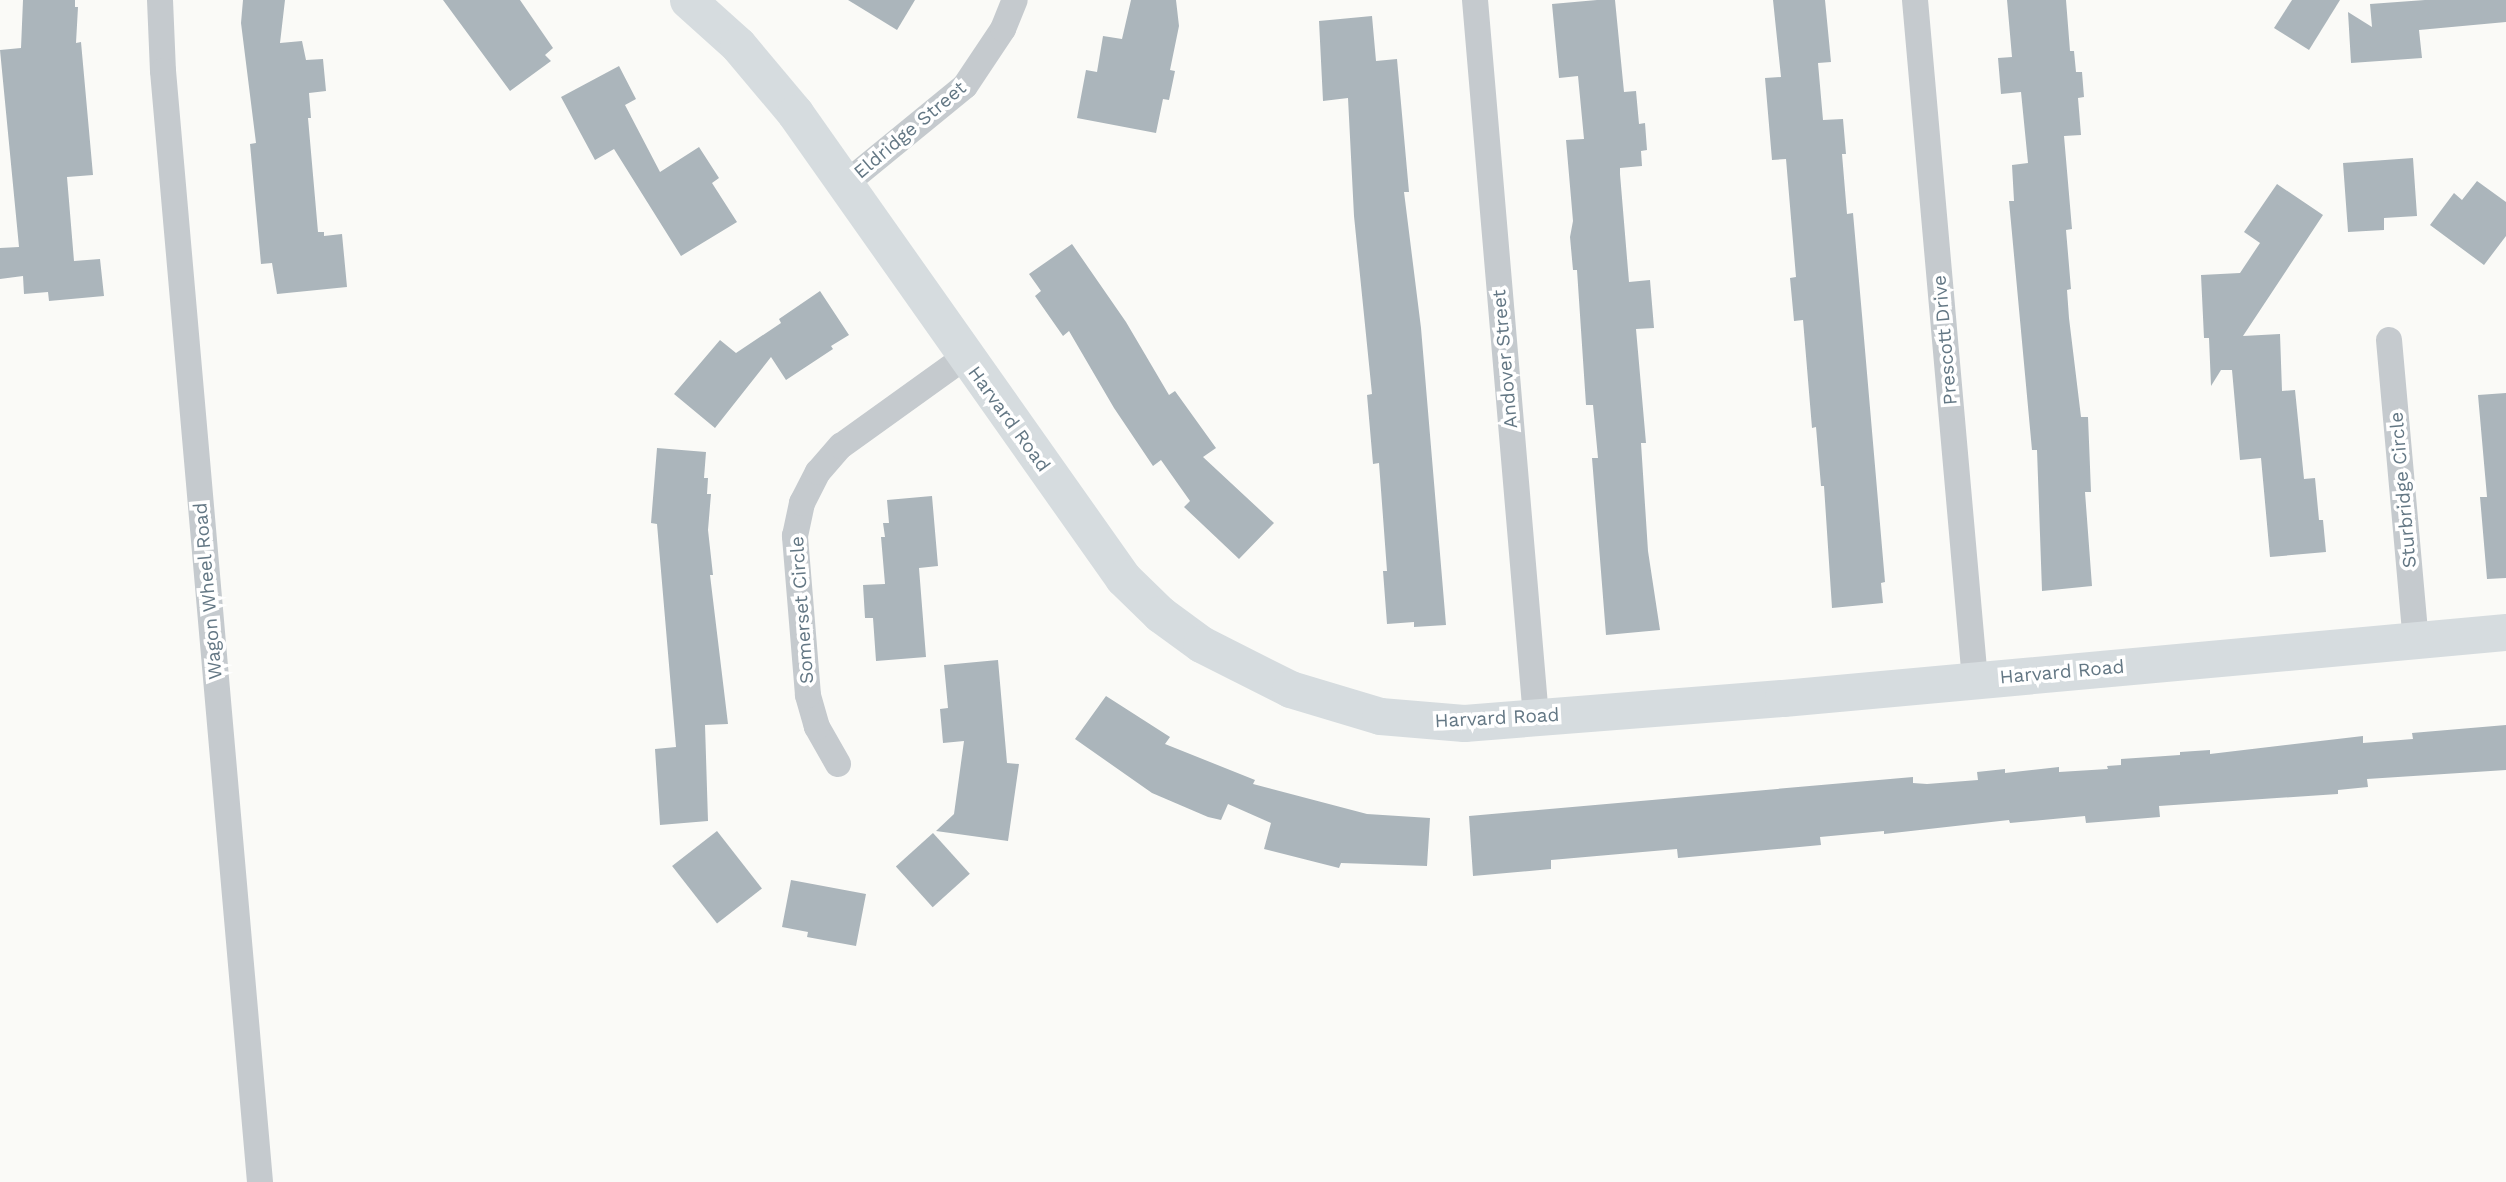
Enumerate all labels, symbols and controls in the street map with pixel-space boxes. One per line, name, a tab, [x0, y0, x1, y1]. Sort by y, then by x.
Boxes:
street label: Eldridge Street	[849, 76, 971, 184]
street label: Prescott Drive	[1928, 274, 1962, 406]
street label: Andover Street	[1488, 288, 1522, 430]
street label: Harvard Road	[963, 362, 1055, 476]
street label: Sturbridge Circle	[2385, 411, 2421, 569]
street label: Wagon Wheel Road	[189, 501, 227, 681]
street label: Somerset Circle	[785, 535, 819, 685]
street label: Harvard Road	[1999, 655, 2125, 689]
street label: Harvard Road	[1434, 703, 1560, 733]

